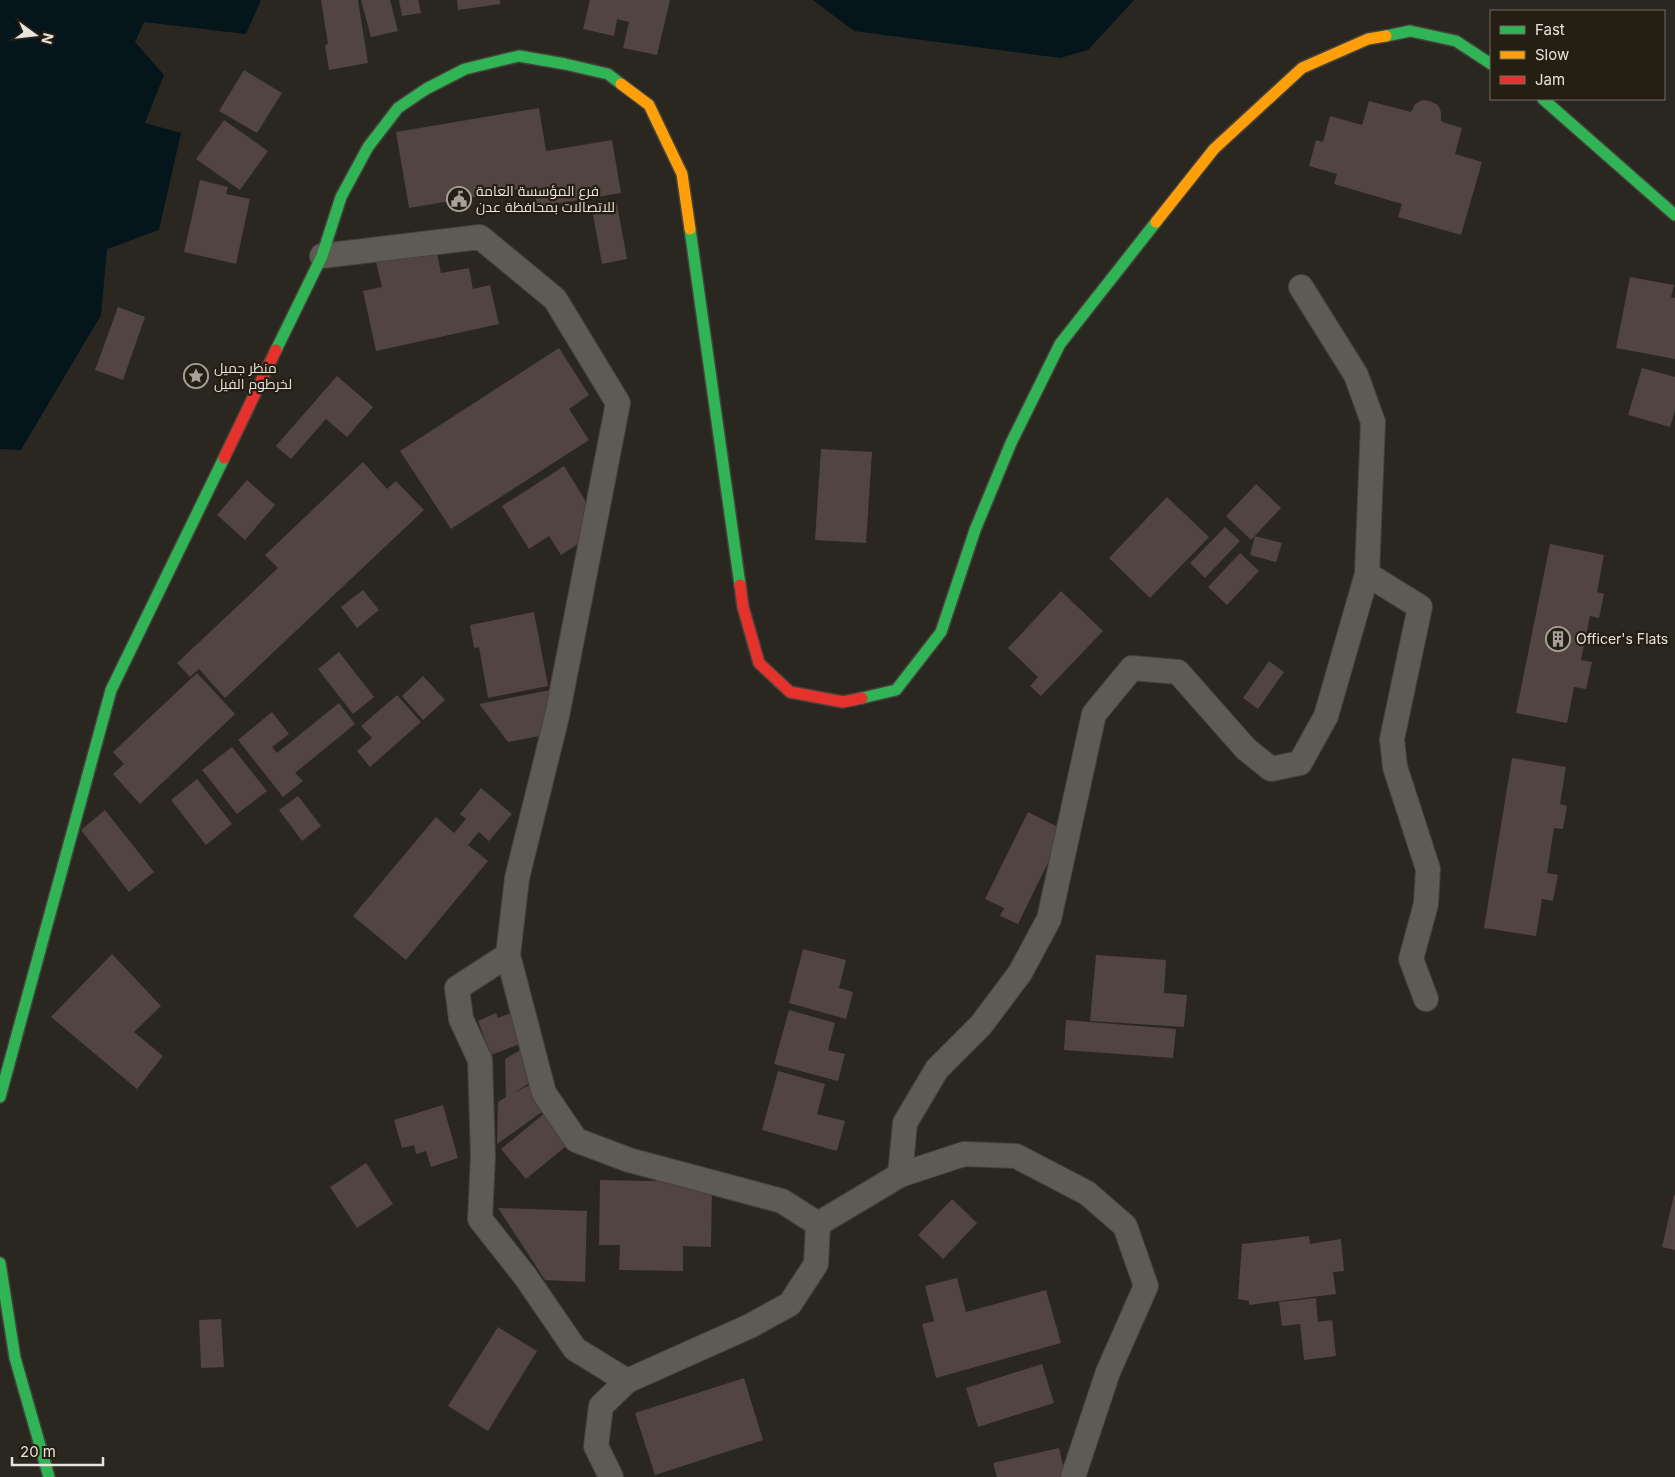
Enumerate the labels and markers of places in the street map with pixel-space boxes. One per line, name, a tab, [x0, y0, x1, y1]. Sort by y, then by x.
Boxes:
place label: فرع المؤسسة العامة للاتصالات بمحافظة عدن	[476, 182, 615, 215]
public building icon: فرع المؤسسة العامة للاتصالات بمحافظة عدن	[446, 186, 472, 212]
place label: منظر جميل لخرطوم الفيل	[214, 359, 292, 394]
place icon: منظر جميل لخرطوم الفيل	[183, 363, 209, 389]
building icon: Officer's Flats	[1545, 626, 1571, 652]
place label: Officer's Flats	[1576, 630, 1668, 647]

